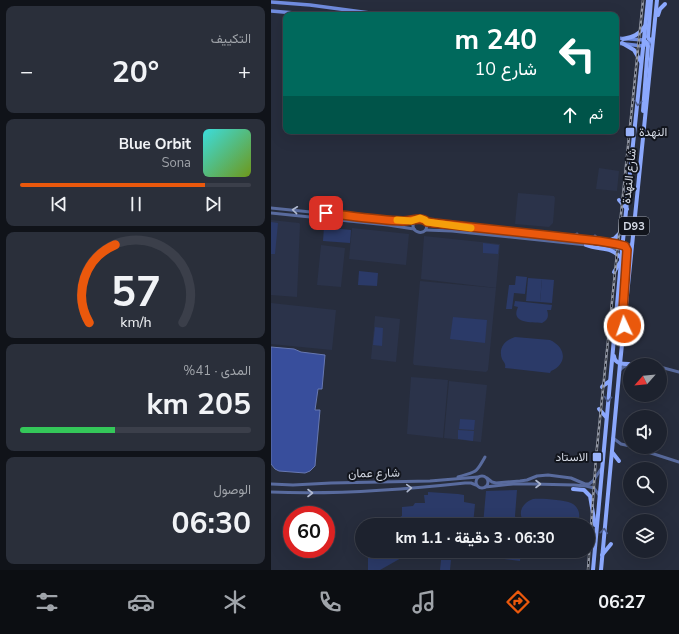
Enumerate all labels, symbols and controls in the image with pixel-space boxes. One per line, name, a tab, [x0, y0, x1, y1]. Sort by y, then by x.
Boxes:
text: 240 m	[454, 21, 537, 59]
icon: left	[551, 28, 603, 80]
text: التكييف	[211, 30, 251, 48]
text: 20°	[112, 52, 159, 93]
text: −	[20, 57, 33, 87]
text: +	[238, 57, 251, 87]
text: شارع 10	[475, 57, 537, 81]
one-way arrow	[633, 100, 642, 106]
icon: ahead	[559, 104, 581, 126]
text: ثم	[589, 104, 603, 124]
place label: النهدة	[639, 124, 667, 140]
marker: النهدة	[624, 126, 636, 138]
text: Blue Orbit	[119, 134, 191, 154]
street label: شارع النهدة	[618, 148, 641, 205]
text: Sona	[162, 154, 191, 172]
icon: previous	[48, 193, 70, 215]
icon: pause	[125, 193, 147, 215]
icon: next	[202, 193, 224, 215]
pin	[309, 196, 343, 230]
icon: arrive	[315, 202, 337, 224]
one-way arrow	[292, 206, 298, 215]
road number: D93	[619, 217, 649, 235]
text: 57	[111, 264, 160, 321]
position arrow	[603, 305, 645, 347]
text: km/h	[120, 313, 151, 332]
north arrow	[623, 358, 667, 402]
map controls	[623, 358, 667, 558]
text: المدى · 41%	[183, 362, 251, 380]
text: 205 km	[147, 384, 251, 425]
one-way arrow	[604, 396, 613, 402]
button: sound	[623, 410, 667, 454]
place label: الاستاد	[555, 449, 588, 465]
marker: الاستاد	[591, 451, 603, 463]
button: search	[623, 462, 667, 506]
street label: شارع عمان	[348, 465, 400, 482]
one-way arrow	[535, 480, 541, 488]
text: الوصول	[213, 481, 251, 499]
one-way arrow	[406, 484, 412, 493]
one-way arrow	[307, 489, 313, 497]
text: 06:30	[172, 503, 251, 544]
speed limit sign: 60	[283, 506, 335, 558]
button: layers	[623, 514, 667, 558]
text: 06:30 · 3 دقيقة · 1.1 km	[396, 528, 554, 548]
one-way arrow	[600, 528, 609, 534]
icon: filters	[33, 588, 61, 616]
icon: car	[127, 588, 155, 616]
icon: climate	[221, 588, 249, 616]
icon: phone	[316, 588, 344, 616]
icon: music	[410, 588, 438, 616]
icon: directions	[504, 588, 532, 616]
text: 06:27	[598, 590, 646, 614]

